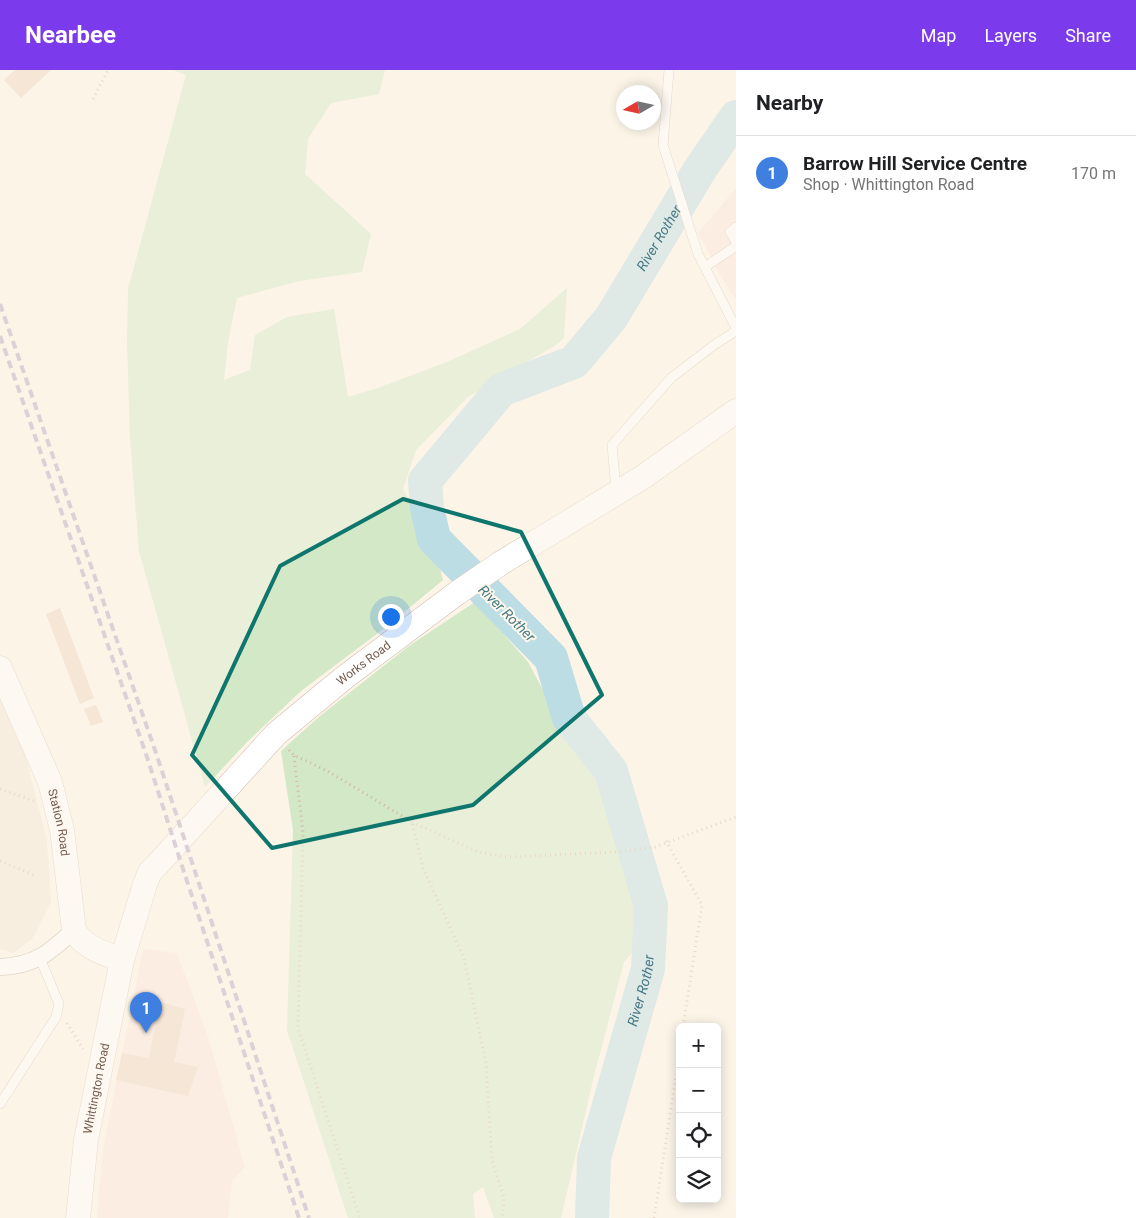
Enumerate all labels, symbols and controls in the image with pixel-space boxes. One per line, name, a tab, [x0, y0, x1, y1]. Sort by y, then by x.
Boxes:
text: Nearbee	[25, 21, 116, 49]
text: Map	[921, 25, 956, 46]
text: Layers	[984, 25, 1037, 46]
text: Share	[1065, 25, 1111, 46]
north arrow	[616, 85, 661, 130]
text: Nearby	[756, 91, 823, 115]
text: Barrow Hill Service Centre	[803, 152, 1027, 175]
text: 1	[767, 164, 777, 183]
text: 170 m	[1071, 164, 1116, 183]
text: Shop · Whittington Road	[803, 175, 974, 194]
water label: River Rother	[633, 202, 685, 274]
water label: River Rother	[475, 581, 539, 645]
your location	[378, 604, 404, 630]
street label: Works Road	[334, 638, 393, 688]
street label: Station Road	[45, 787, 72, 857]
water label: River Rother	[624, 954, 657, 1028]
pin: 1	[130, 992, 162, 1033]
map controls	[676, 1023, 721, 1203]
button: +	[676, 1023, 721, 1068]
street label: Whittington Road	[80, 1042, 112, 1135]
button: −	[676, 1068, 721, 1113]
button: locate	[676, 1113, 721, 1158]
button: layers	[676, 1158, 721, 1203]

